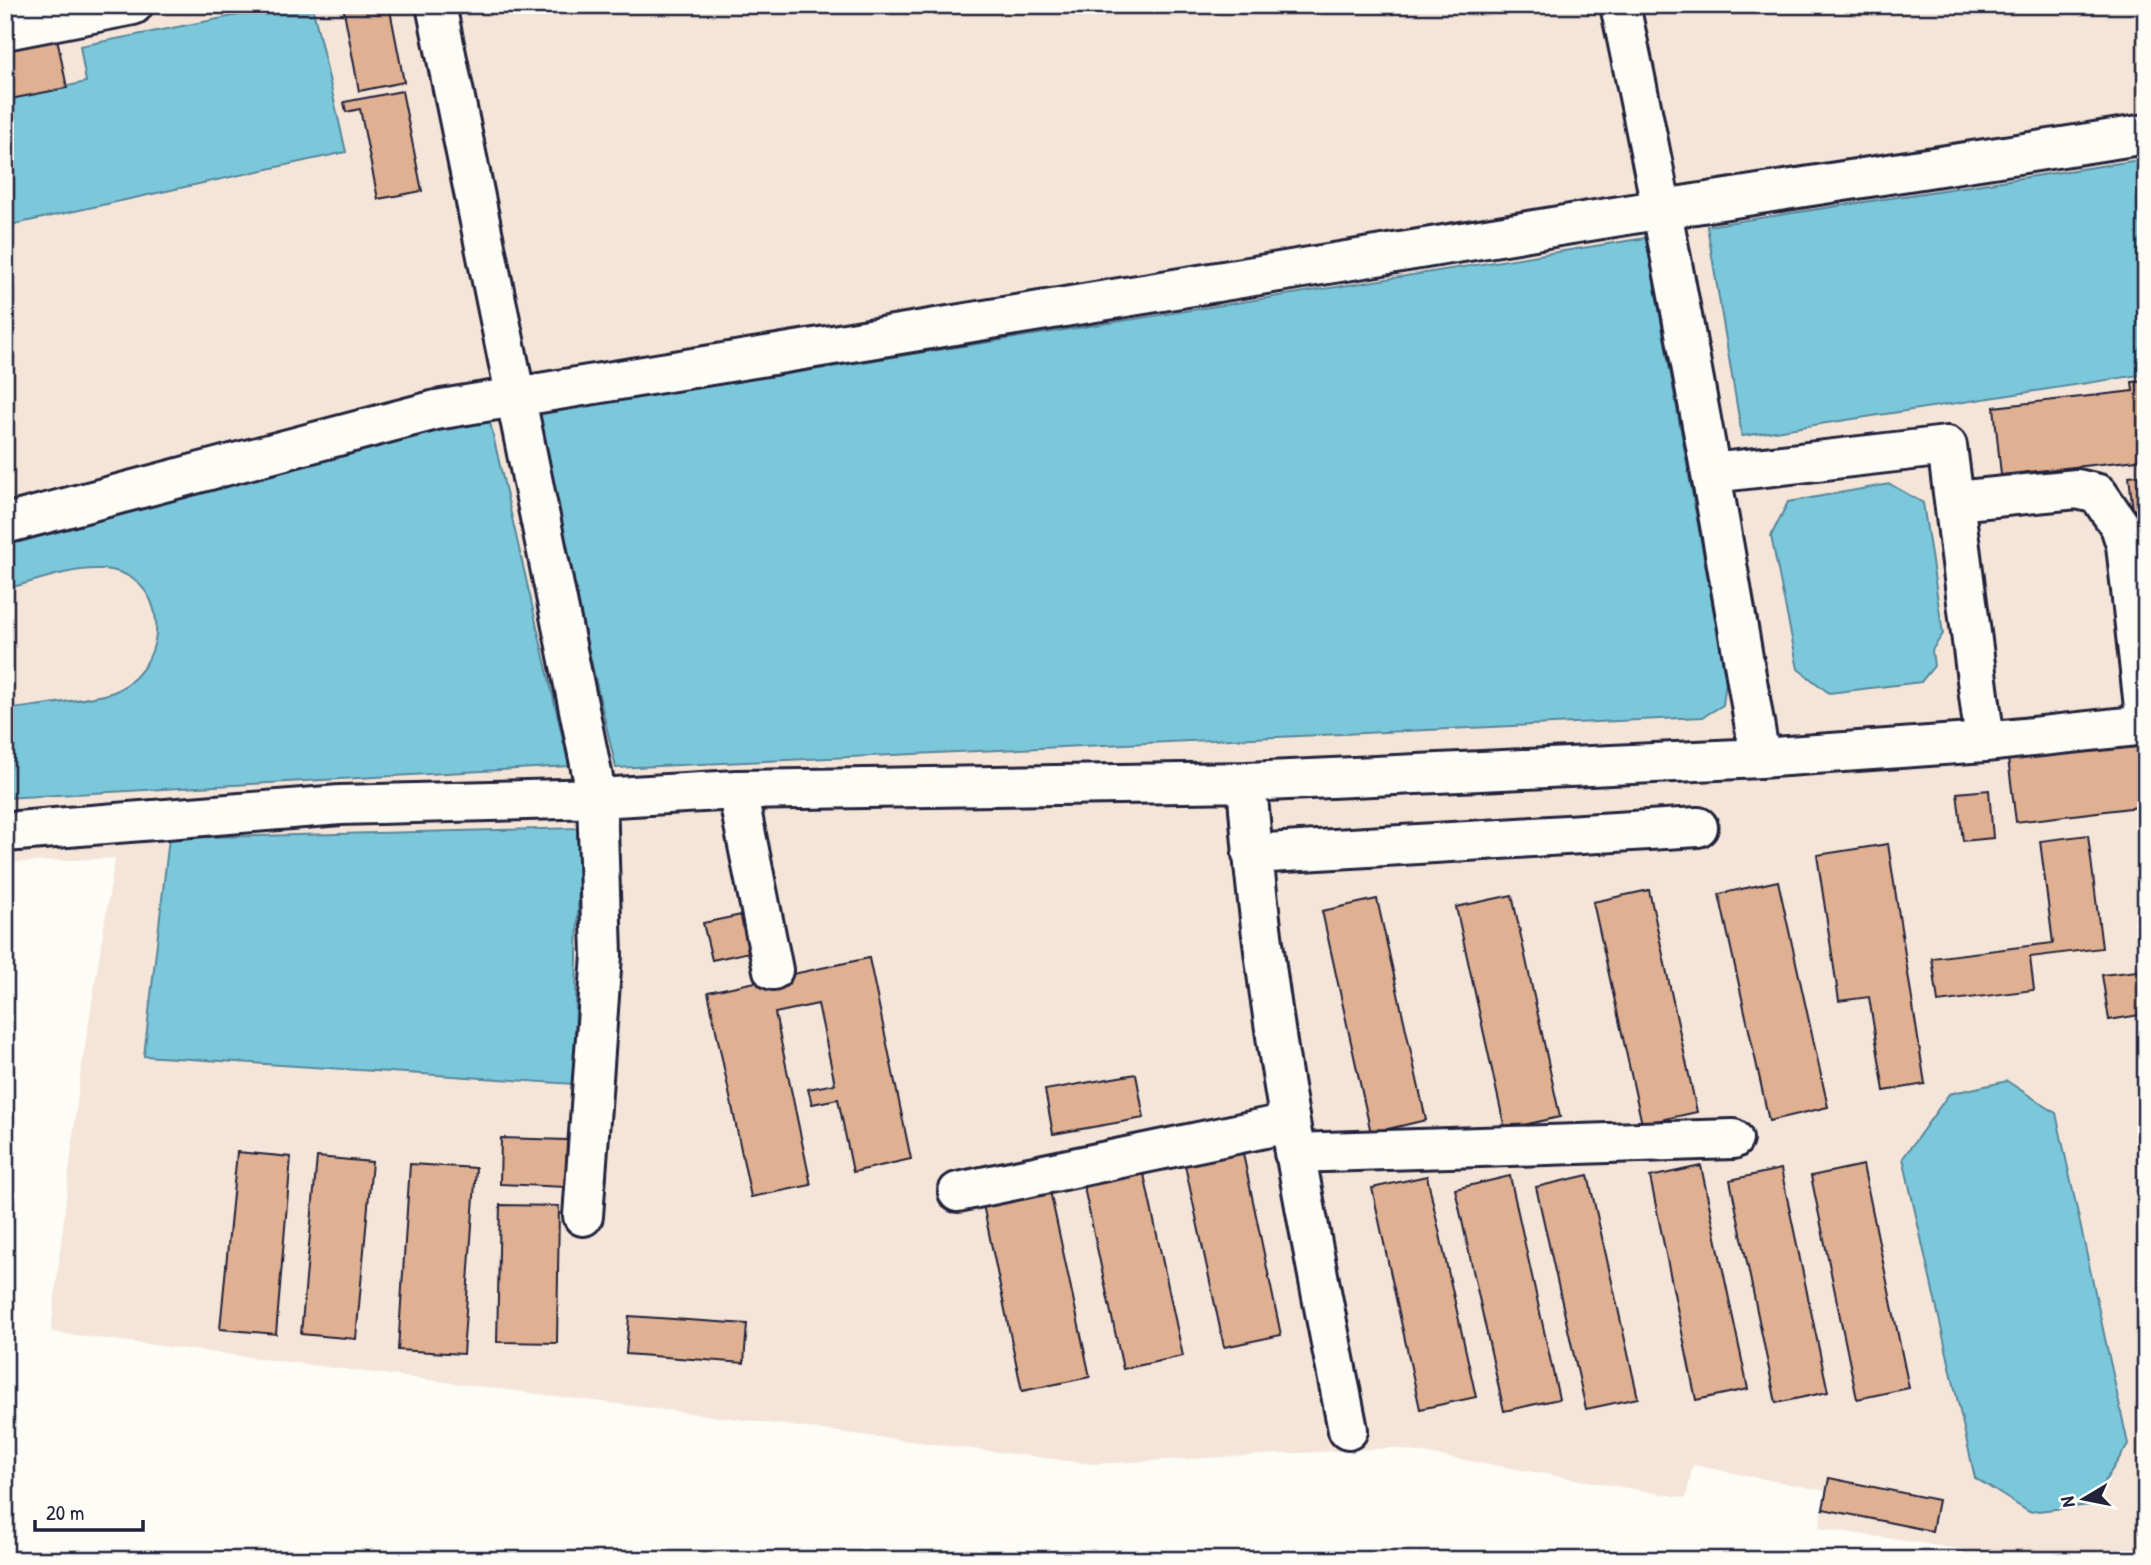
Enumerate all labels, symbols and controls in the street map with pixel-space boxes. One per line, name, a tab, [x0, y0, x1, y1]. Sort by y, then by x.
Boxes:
north arrow	[2050, 1464, 2120, 1534]
scale bar	[35, 1488, 144, 1532]
text: N	[2054, 1495, 2081, 1509]
text: 20 m	[46, 1498, 84, 1527]

